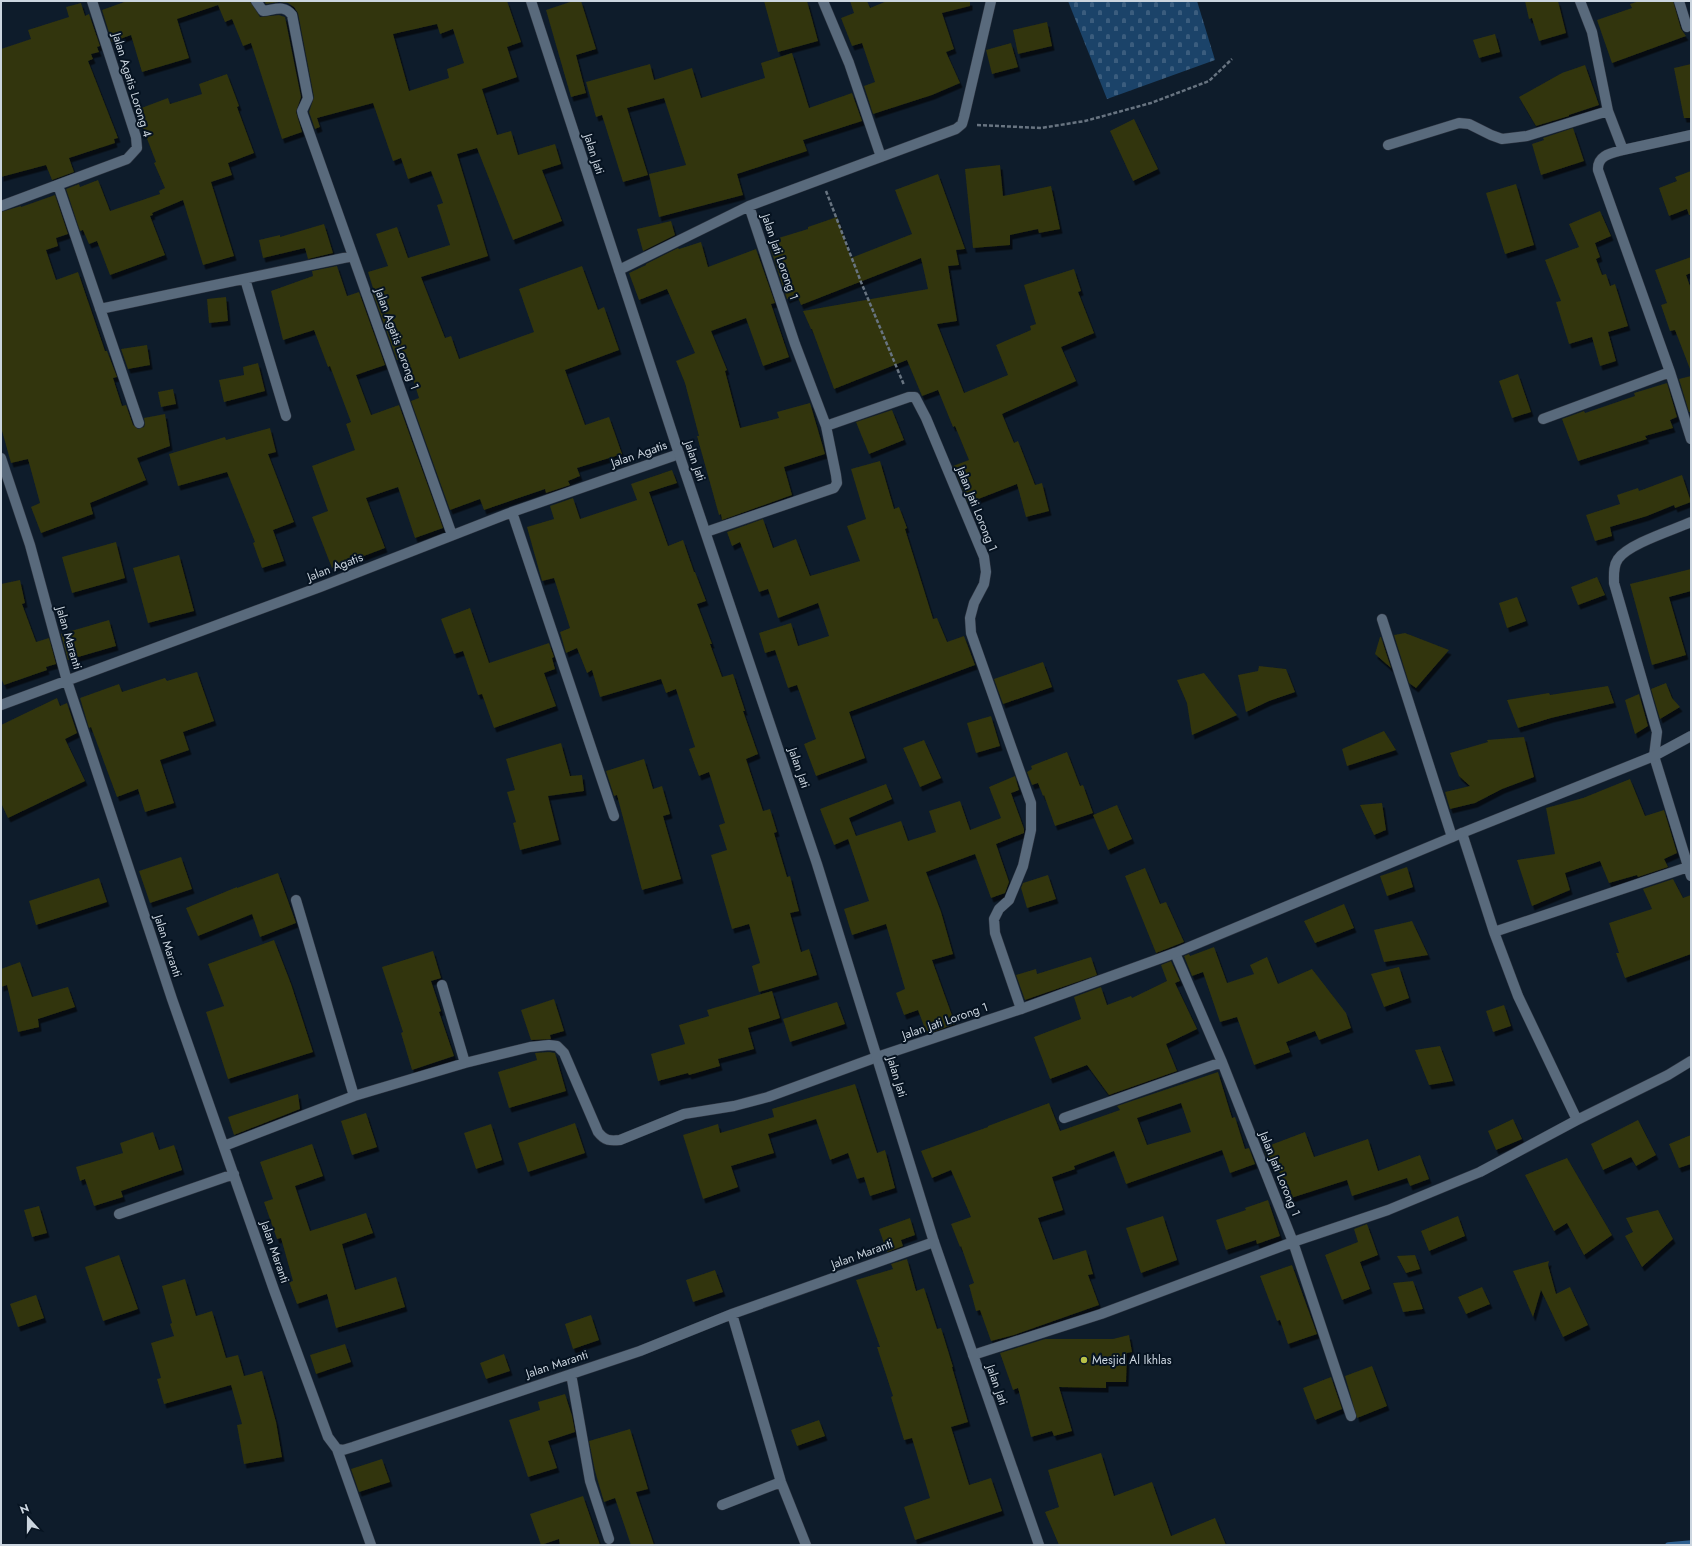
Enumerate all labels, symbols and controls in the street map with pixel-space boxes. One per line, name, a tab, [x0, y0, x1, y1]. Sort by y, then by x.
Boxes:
street label: Jalan Agatis Lorong 4	[107, 29, 156, 139]
street label: Jalan Jati	[578, 129, 609, 177]
street label: Jalan Jati Lorong 1	[756, 210, 803, 302]
street label: Jalan Agatis Lorong 1	[370, 284, 424, 392]
street label: Jalan Agatis	[607, 436, 670, 473]
street label: Jalan Jati	[679, 436, 710, 484]
street label: Jalan Jati Lorong 1	[951, 462, 1002, 554]
street label: Jalan Agatis	[303, 548, 366, 587]
street label: Jalan Maranti	[51, 602, 87, 672]
street label: Jalan Jati	[783, 743, 814, 791]
street label: Jalan Maranti	[149, 911, 187, 980]
street label: Jalan Jati Lorong 1	[898, 998, 990, 1045]
street label: Jalan Jati	[882, 1052, 912, 1100]
street label: Jalan Jati Lorong 1	[1254, 1127, 1305, 1219]
street label: Jalan Maranti	[255, 1217, 294, 1286]
street label: Jalan Maranti	[827, 1234, 896, 1274]
street label: Jalan Maranti	[522, 1345, 591, 1383]
place label: Mesjid Al Ikhlas	[1092, 1351, 1172, 1369]
marker: Mesjid Al Ikhlas	[1079, 1355, 1089, 1365]
street label: Jalan Jati	[981, 1360, 1012, 1408]
north arrow	[8, 1498, 48, 1538]
text: N	[17, 1500, 31, 1518]

